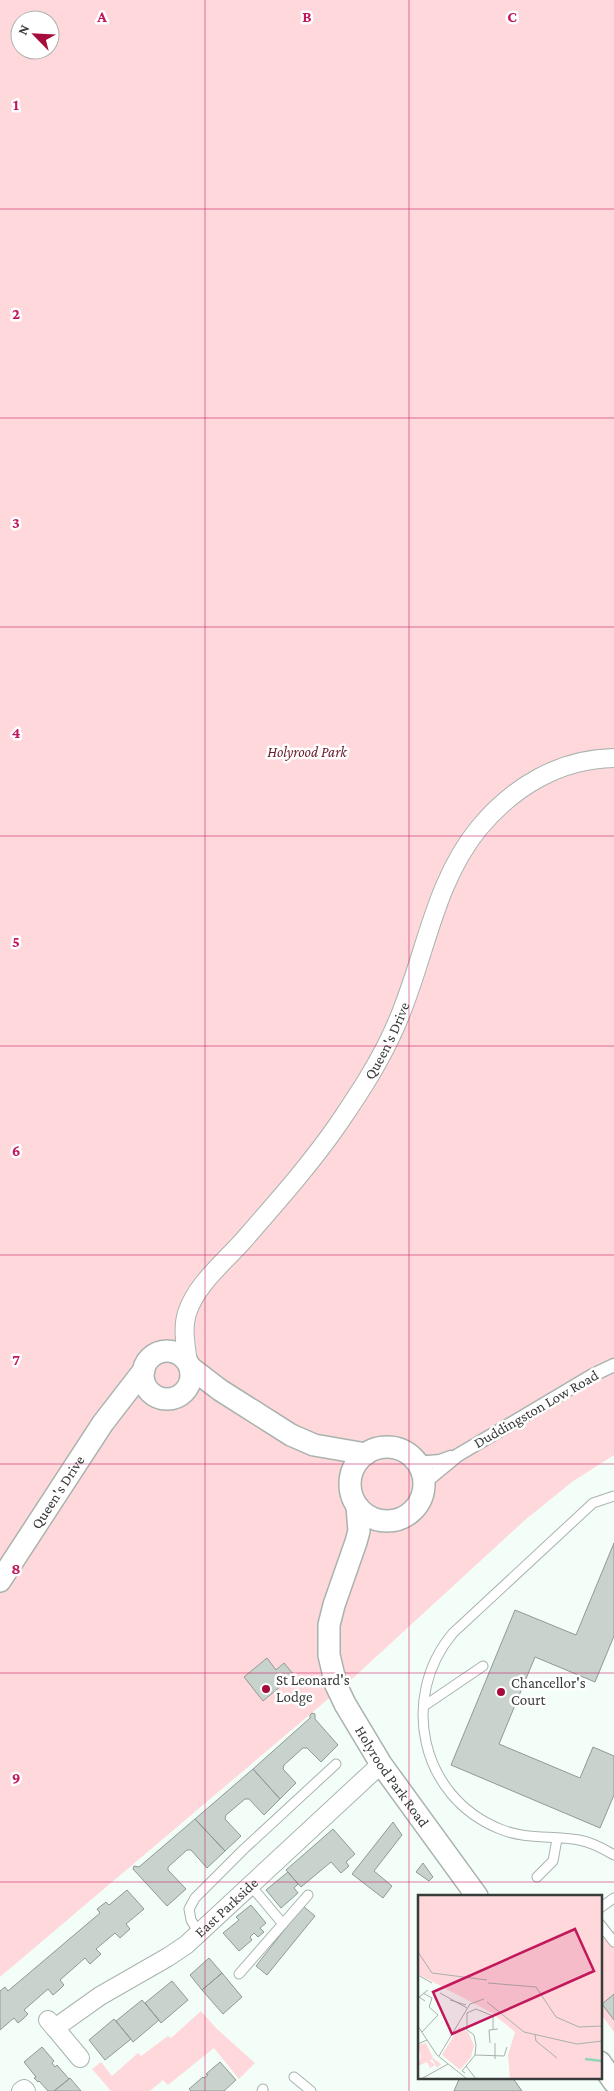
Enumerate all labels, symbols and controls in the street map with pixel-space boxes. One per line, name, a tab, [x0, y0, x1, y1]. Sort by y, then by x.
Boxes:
text: A	[96, 8, 107, 25]
text: B	[302, 8, 312, 25]
text: C	[507, 8, 517, 25]
north arrow	[10, 10, 60, 60]
text: N	[14, 22, 33, 37]
text: 1	[13, 96, 19, 113]
text: 2	[12, 305, 20, 322]
text: 3	[12, 514, 20, 531]
text: 4	[12, 724, 21, 741]
park label: Holyrood Park	[267, 744, 348, 761]
text: 5	[12, 933, 20, 950]
street label: Queen's Drive	[361, 1000, 413, 1082]
text: 6	[12, 1142, 20, 1159]
text: 7	[12, 1351, 20, 1368]
street label: Duddingston Low Road	[471, 1367, 602, 1452]
street label: Queen's Drive	[28, 1452, 88, 1532]
text: 8	[11, 1560, 21, 1577]
place label: St Leonard's Lodge	[276, 1672, 350, 1706]
place label: Chancellor's Court	[511, 1675, 586, 1708]
marker: St Leonard's Lodge	[260, 1683, 272, 1695]
marker: Chancellor's Court	[495, 1686, 507, 1698]
street label: Holyrood Park Road	[352, 1723, 432, 1830]
text: 9	[12, 1769, 20, 1786]
street label: East Parkside	[192, 1874, 261, 1940]
inset map	[418, 1895, 602, 2078]

